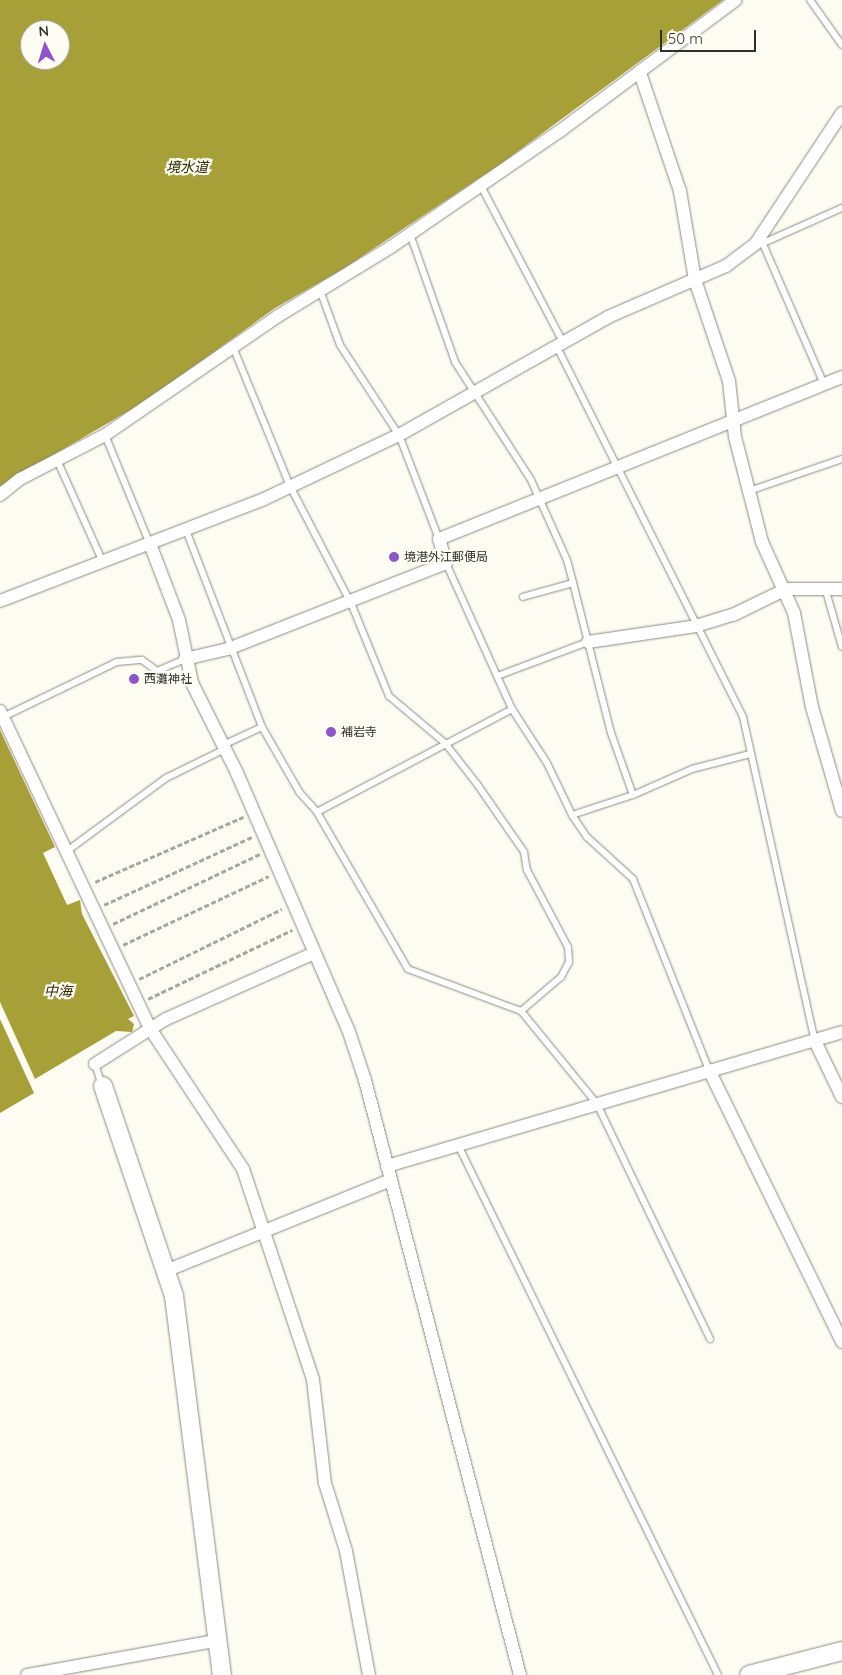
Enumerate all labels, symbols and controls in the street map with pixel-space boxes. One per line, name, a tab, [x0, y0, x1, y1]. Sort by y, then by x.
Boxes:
north arrow	[20, 20, 70, 70]
scale bar	[662, 20, 758, 52]
text: N	[38, 22, 50, 40]
text: 50 m	[668, 29, 703, 48]
water label: 境水道	[166, 159, 208, 175]
place label: 境港外江郵便局	[404, 550, 488, 564]
marker: 境港外江郵便局	[388, 551, 400, 563]
place label: 西灘神社	[144, 672, 192, 686]
marker: 西灘神社	[128, 673, 140, 685]
place label: 補岩寺	[341, 725, 377, 739]
marker: 補岩寺	[325, 726, 337, 738]
water label: 中海	[44, 983, 72, 999]

